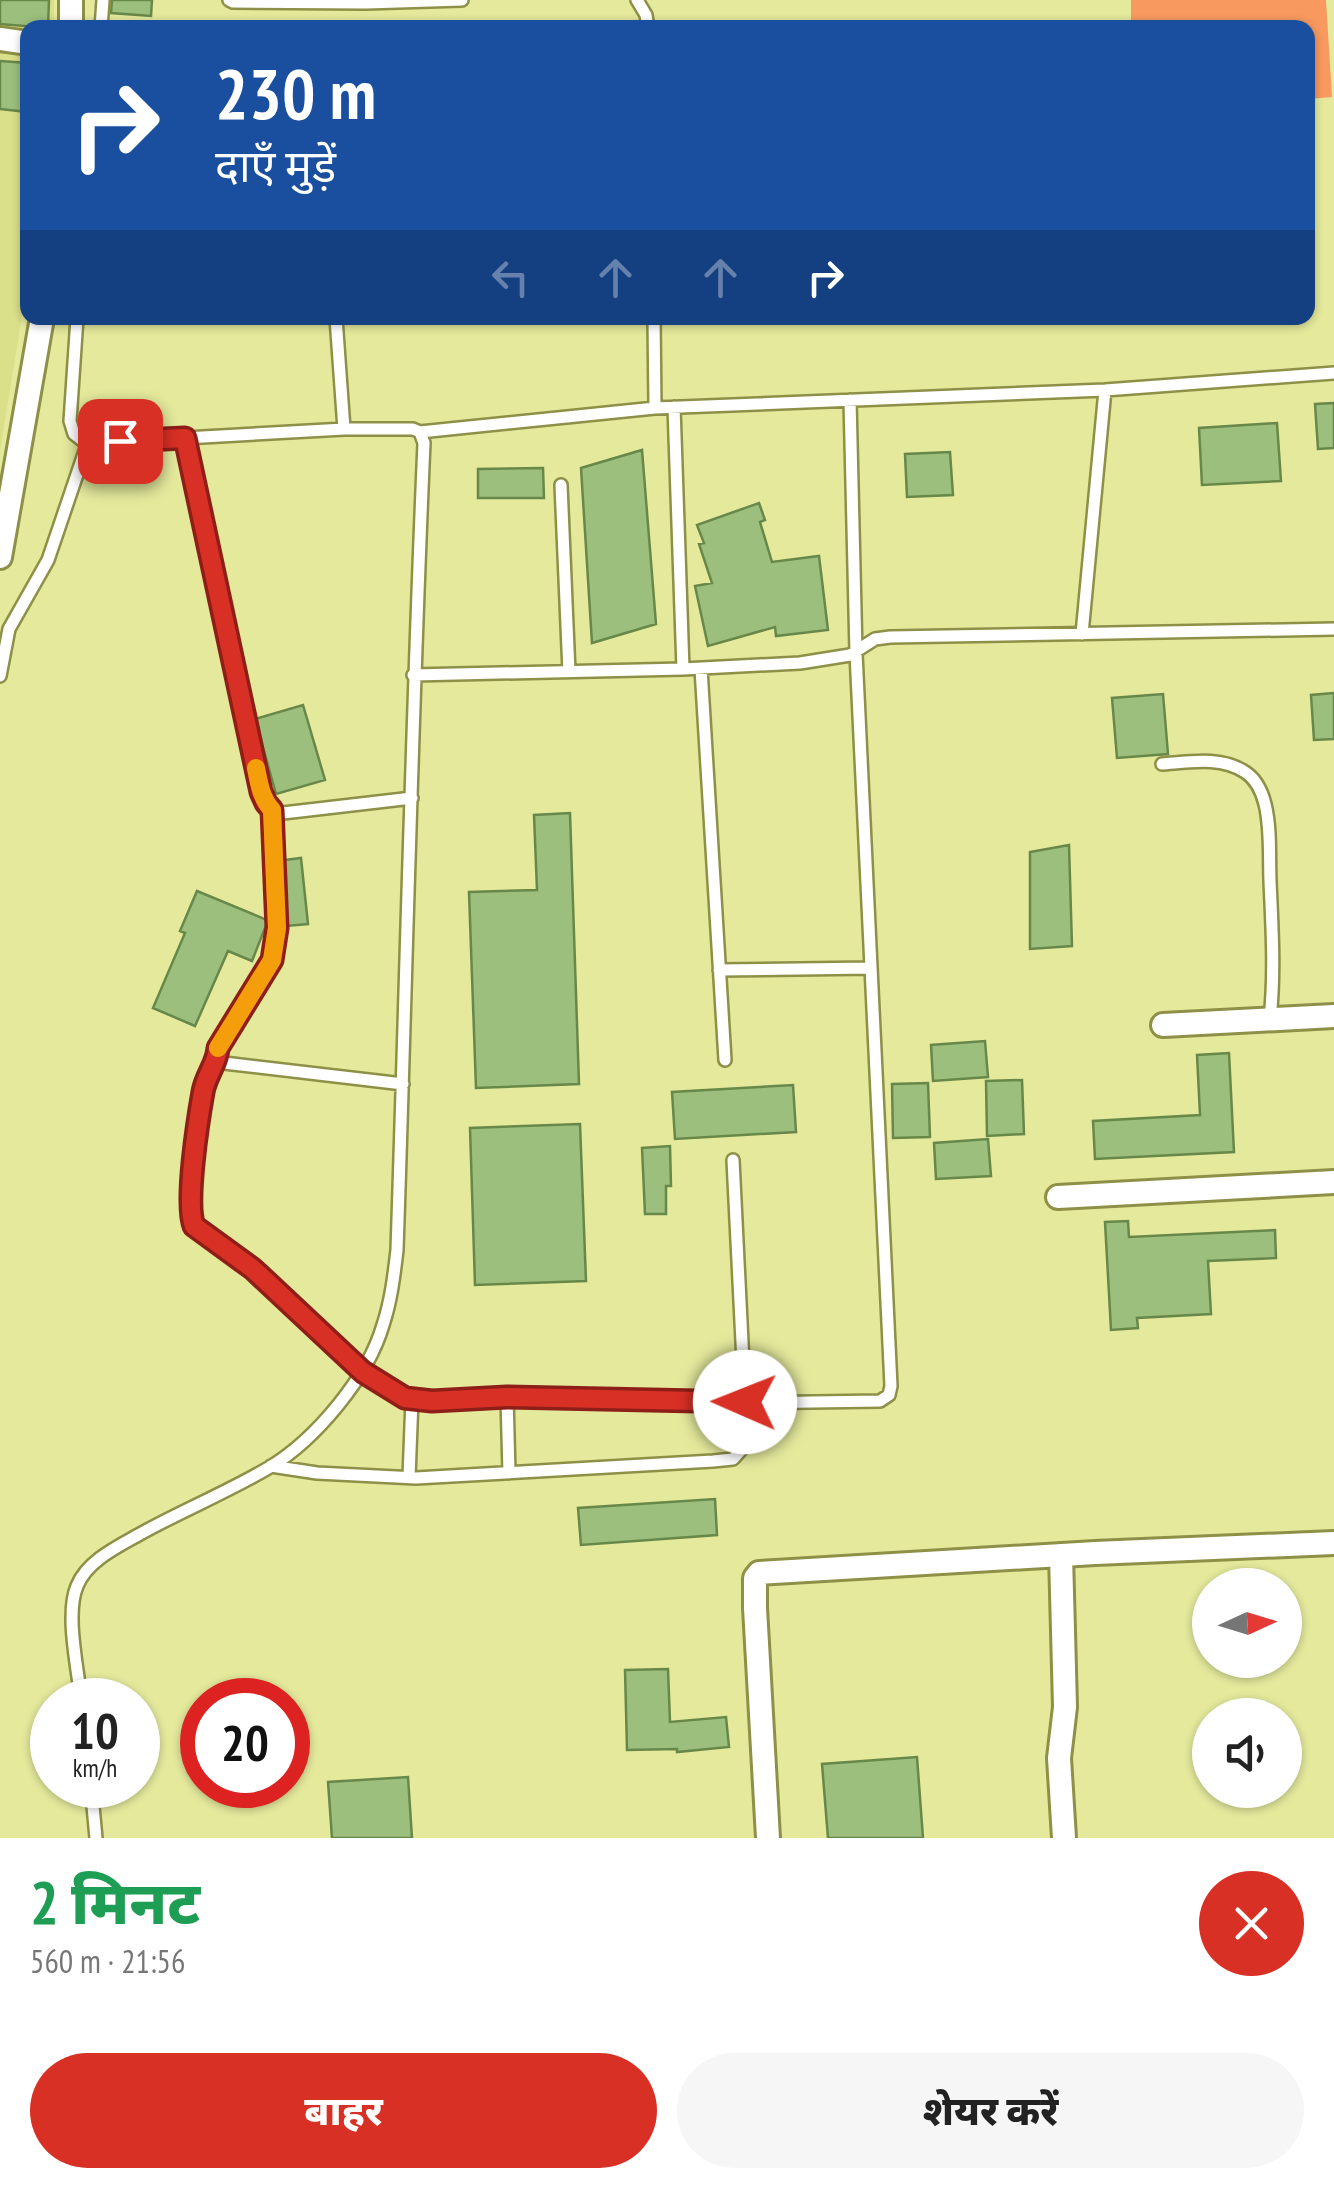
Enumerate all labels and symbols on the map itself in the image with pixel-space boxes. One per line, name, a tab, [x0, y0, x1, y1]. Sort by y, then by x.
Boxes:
pin	[78, 399, 163, 484]
position arrow	[693, 1350, 797, 1454]
north arrow	[1192, 1568, 1302, 1678]
speed limit sign: 20	[180, 1678, 310, 1808]

